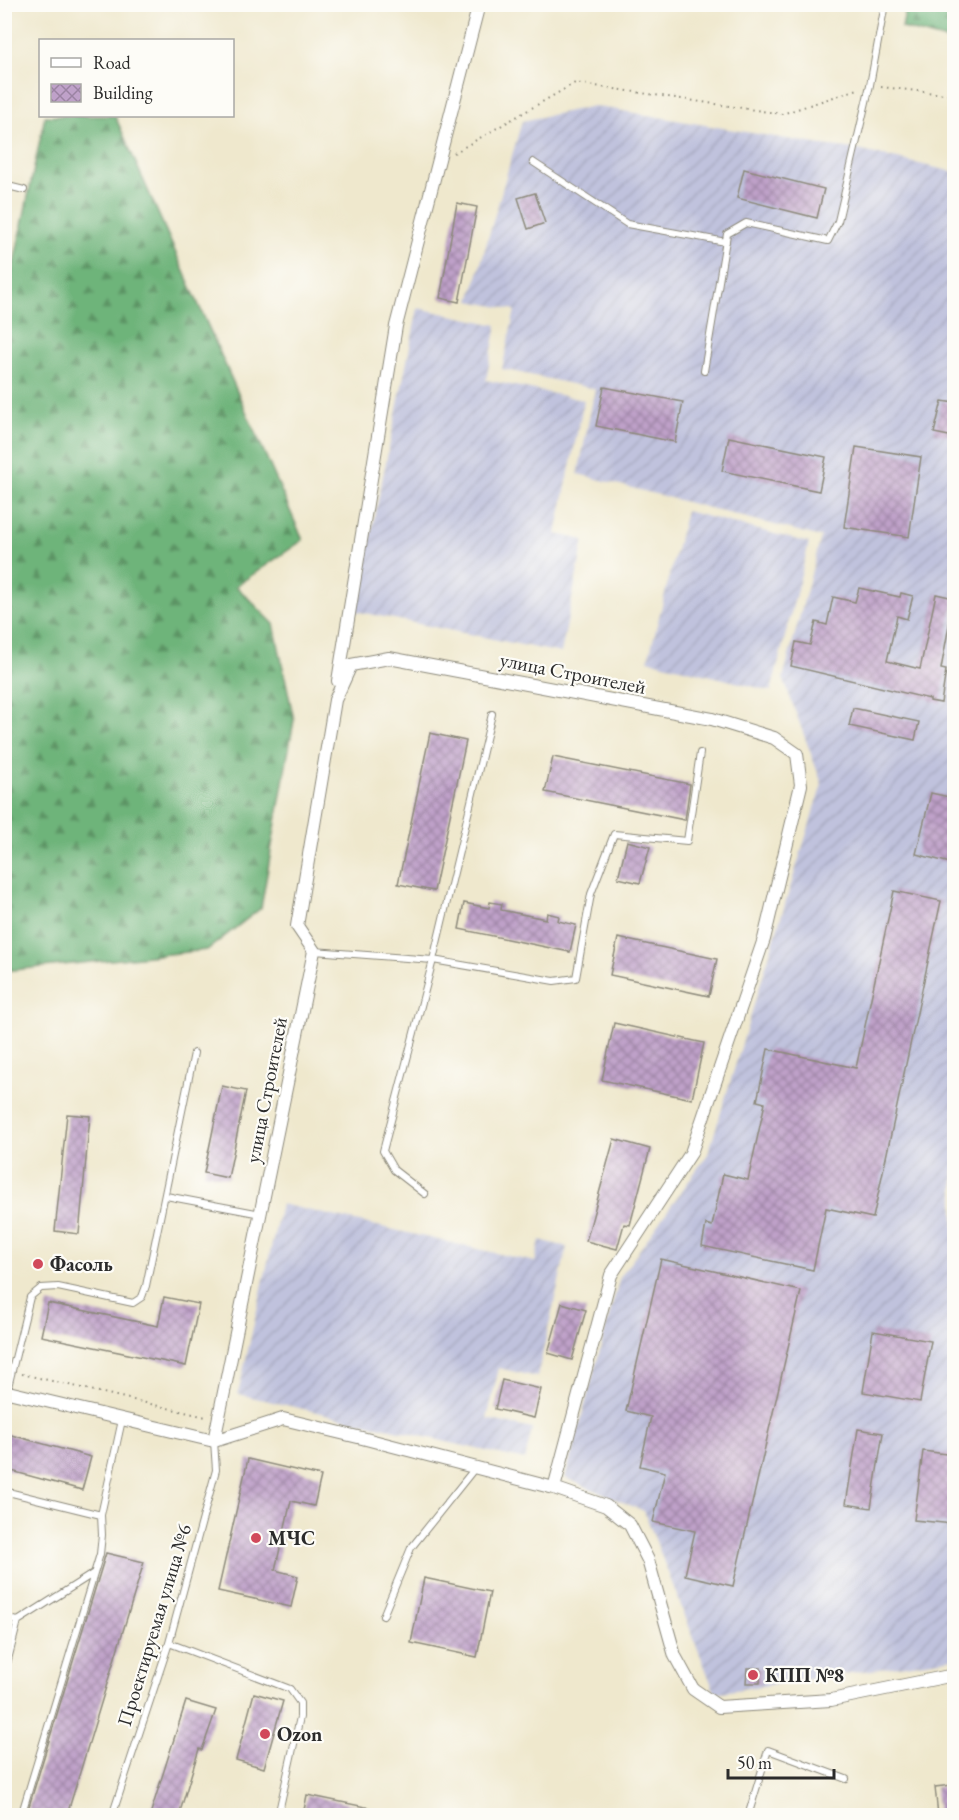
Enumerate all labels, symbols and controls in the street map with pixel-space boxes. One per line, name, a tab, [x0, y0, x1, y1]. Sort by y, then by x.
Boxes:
legend	[39, 39, 234, 117]
text: Road	[93, 51, 132, 74]
text: Building	[93, 81, 153, 104]
street label: улица Строителей	[498, 646, 649, 700]
street label: улица Строителей	[239, 1014, 293, 1165]
place label: Фасоль	[50, 1251, 113, 1277]
marker: Фасоль	[31, 1257, 45, 1271]
street label: Проектируемая улица №6	[111, 1520, 197, 1729]
place label: МЧС	[268, 1525, 315, 1551]
marker: МЧС	[249, 1531, 263, 1545]
place label: КПП №8	[765, 1662, 844, 1688]
marker: КПП №8	[746, 1668, 760, 1682]
place label: Ozon	[277, 1721, 322, 1747]
marker: Ozon	[258, 1727, 272, 1741]
scale bar	[728, 1742, 834, 1780]
text: 50 m	[737, 1751, 772, 1774]

